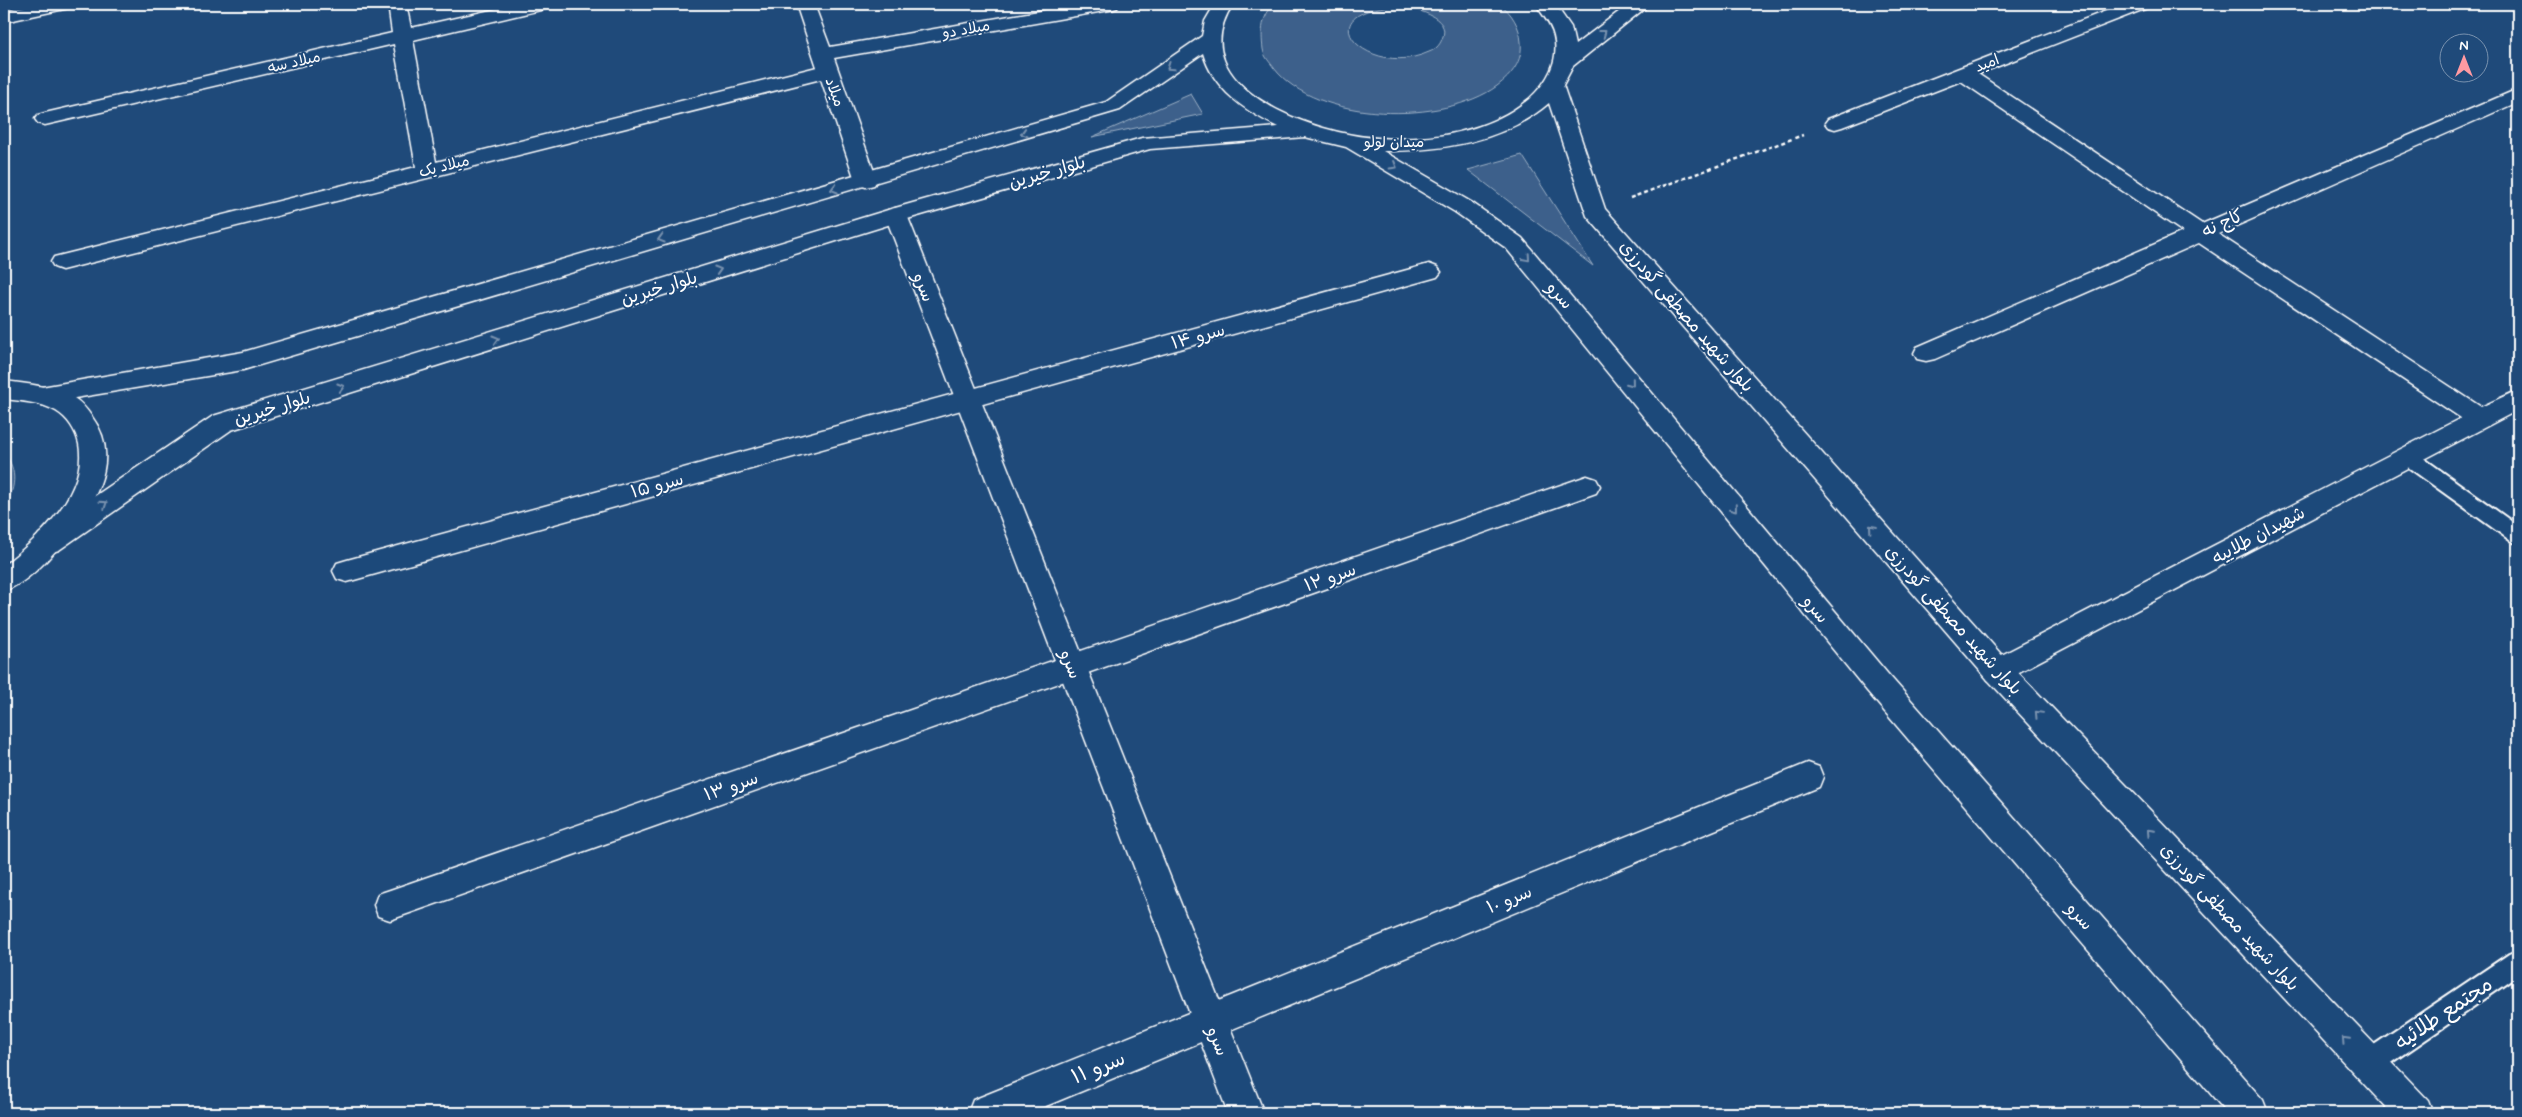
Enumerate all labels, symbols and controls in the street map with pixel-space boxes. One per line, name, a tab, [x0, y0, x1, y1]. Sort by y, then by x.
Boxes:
street label: میلاد دو	[940, 16, 992, 44]
one-way arrow	[1598, 29, 1607, 38]
north arrow	[2440, 32, 2490, 82]
text: N	[2459, 37, 2469, 55]
street label: میلاد سه	[266, 47, 323, 79]
street label: امید	[1972, 50, 2002, 78]
one-way arrow	[1166, 61, 1176, 70]
street label: میلاد	[820, 75, 849, 110]
one-way arrow	[1019, 127, 1028, 138]
street label: میدان لولو	[1363, 133, 1424, 153]
street label: میلاد یک	[417, 151, 472, 183]
street label: بلوار خیرین	[1006, 151, 1088, 195]
one-way arrow	[1389, 160, 1398, 170]
one-way arrow	[831, 184, 839, 194]
street label: کاج نه	[2198, 204, 2248, 244]
one-way arrow	[658, 234, 666, 244]
street label: بلوار شهید مصطفی گودرزی	[1613, 235, 1759, 398]
one-way arrow	[1522, 252, 1530, 261]
street label: بلوار خیرین	[618, 266, 701, 312]
one-way arrow	[713, 266, 722, 276]
street label: سرو	[906, 268, 940, 306]
street label: سرو	[1540, 276, 1578, 315]
street label: سرو ۱۴	[1169, 318, 1228, 356]
one-way arrow	[491, 334, 499, 344]
one-way arrow	[1626, 377, 1634, 386]
one-way arrow	[336, 382, 344, 392]
street label: بلوار خیرین	[231, 386, 314, 432]
street label: سرو ۱۵	[628, 467, 686, 505]
one-way arrow	[98, 501, 108, 510]
street label: شهیدان طلاییه	[2207, 501, 2310, 571]
one-way arrow	[1729, 503, 1737, 512]
one-way arrow	[1869, 524, 1878, 533]
street label: بلوار شهید مصطفی گودرزی	[1879, 540, 2027, 701]
street label: سرو ۱۲	[1301, 558, 1360, 598]
street label: سرو	[1796, 590, 1834, 629]
street label: سرو	[1053, 645, 1087, 683]
one-way arrow	[2035, 711, 2044, 720]
street label: سرو ۱۳	[701, 766, 762, 807]
one-way arrow	[2147, 829, 2156, 838]
street label: بلوار شهید مصطفی گودرزی	[2154, 838, 2304, 997]
street label: سرو ۱۰	[1483, 880, 1536, 920]
street label: سرو	[2060, 897, 2098, 936]
street label: مجتمع طلائیه	[2389, 971, 2498, 1057]
street label: سرو	[1200, 1022, 1234, 1060]
one-way arrow	[2342, 1036, 2351, 1045]
street label: سرو ۱۱	[1067, 1044, 1129, 1091]

